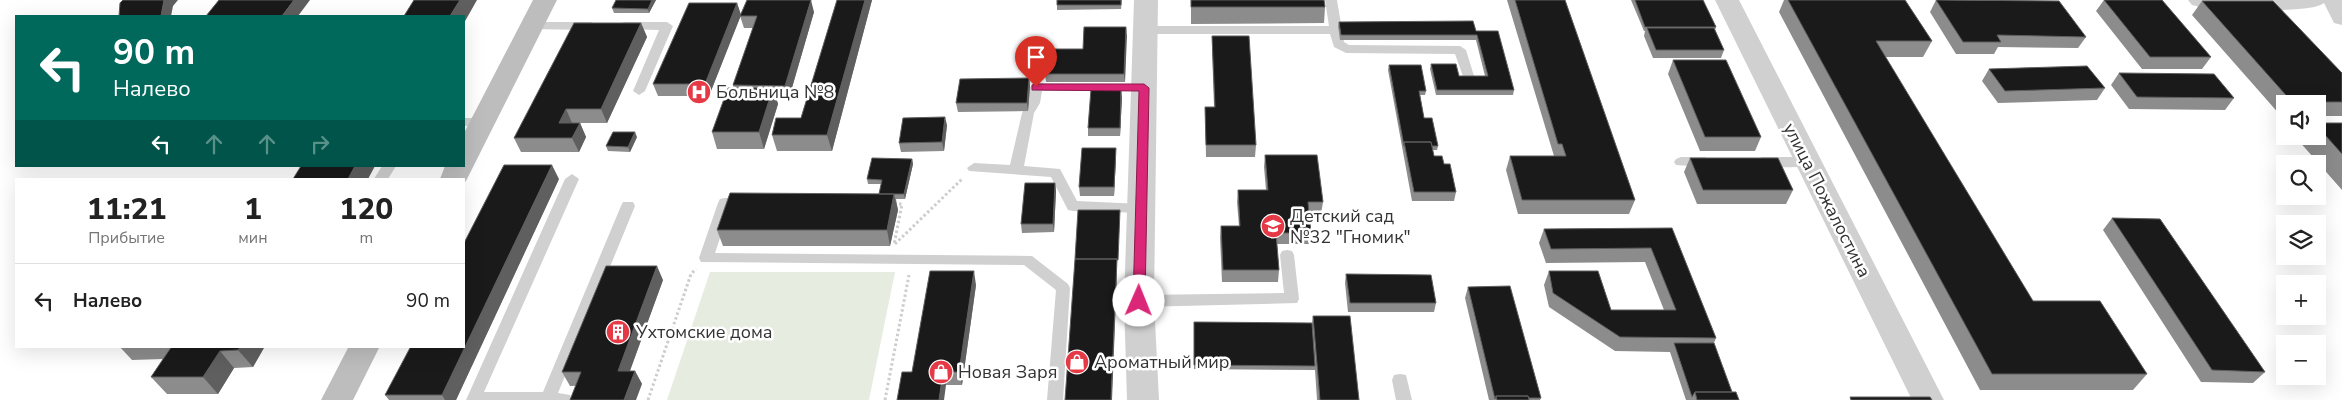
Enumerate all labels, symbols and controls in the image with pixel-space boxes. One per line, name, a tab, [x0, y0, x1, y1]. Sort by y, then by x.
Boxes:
text: 90 m	[113, 29, 195, 76]
icon: left	[30, 35, 95, 100]
pin	[1015, 36, 1057, 87]
icon: arrive	[1022, 43, 1050, 71]
text: Налево	[113, 74, 191, 104]
hospital icon: Больница №8	[686, 79, 712, 105]
place label: Больница №8	[716, 80, 834, 104]
map controls	[2276, 95, 2326, 385]
button: sound	[2276, 95, 2326, 145]
street label: улица Пожалостина	[1778, 119, 1876, 281]
icon: left	[147, 130, 175, 158]
icon: ahead	[200, 130, 228, 158]
icon: ahead	[253, 130, 281, 158]
icon: right	[306, 130, 334, 158]
button: search	[2276, 155, 2326, 205]
text: 11:21	[87, 189, 167, 230]
text: 1	[244, 189, 262, 230]
text: 120	[339, 189, 393, 230]
place label: Детский сад №32 "Гномик"	[1290, 204, 1411, 249]
school or university icon: Детский сад №32 "Гномик"	[1260, 213, 1286, 239]
button: layers	[2276, 215, 2326, 265]
text: Прибытие	[88, 227, 165, 249]
text: мин	[238, 227, 268, 249]
text: m	[359, 227, 373, 249]
position arrow	[1112, 274, 1164, 326]
button: +	[2276, 275, 2326, 325]
icon: left	[30, 287, 58, 315]
text: Налево	[73, 288, 142, 314]
text: 90 m	[406, 288, 450, 314]
building icon: Ухтомские дома	[605, 319, 631, 345]
place label: Ухтомские дома	[635, 320, 773, 344]
button: −	[2276, 335, 2326, 385]
shop icon: Ароматный мир	[1064, 349, 1090, 375]
place label: Ароматный мир	[1094, 350, 1229, 374]
shop icon: Новая Заря	[928, 359, 954, 385]
place label: Новая Заря	[958, 360, 1057, 384]

